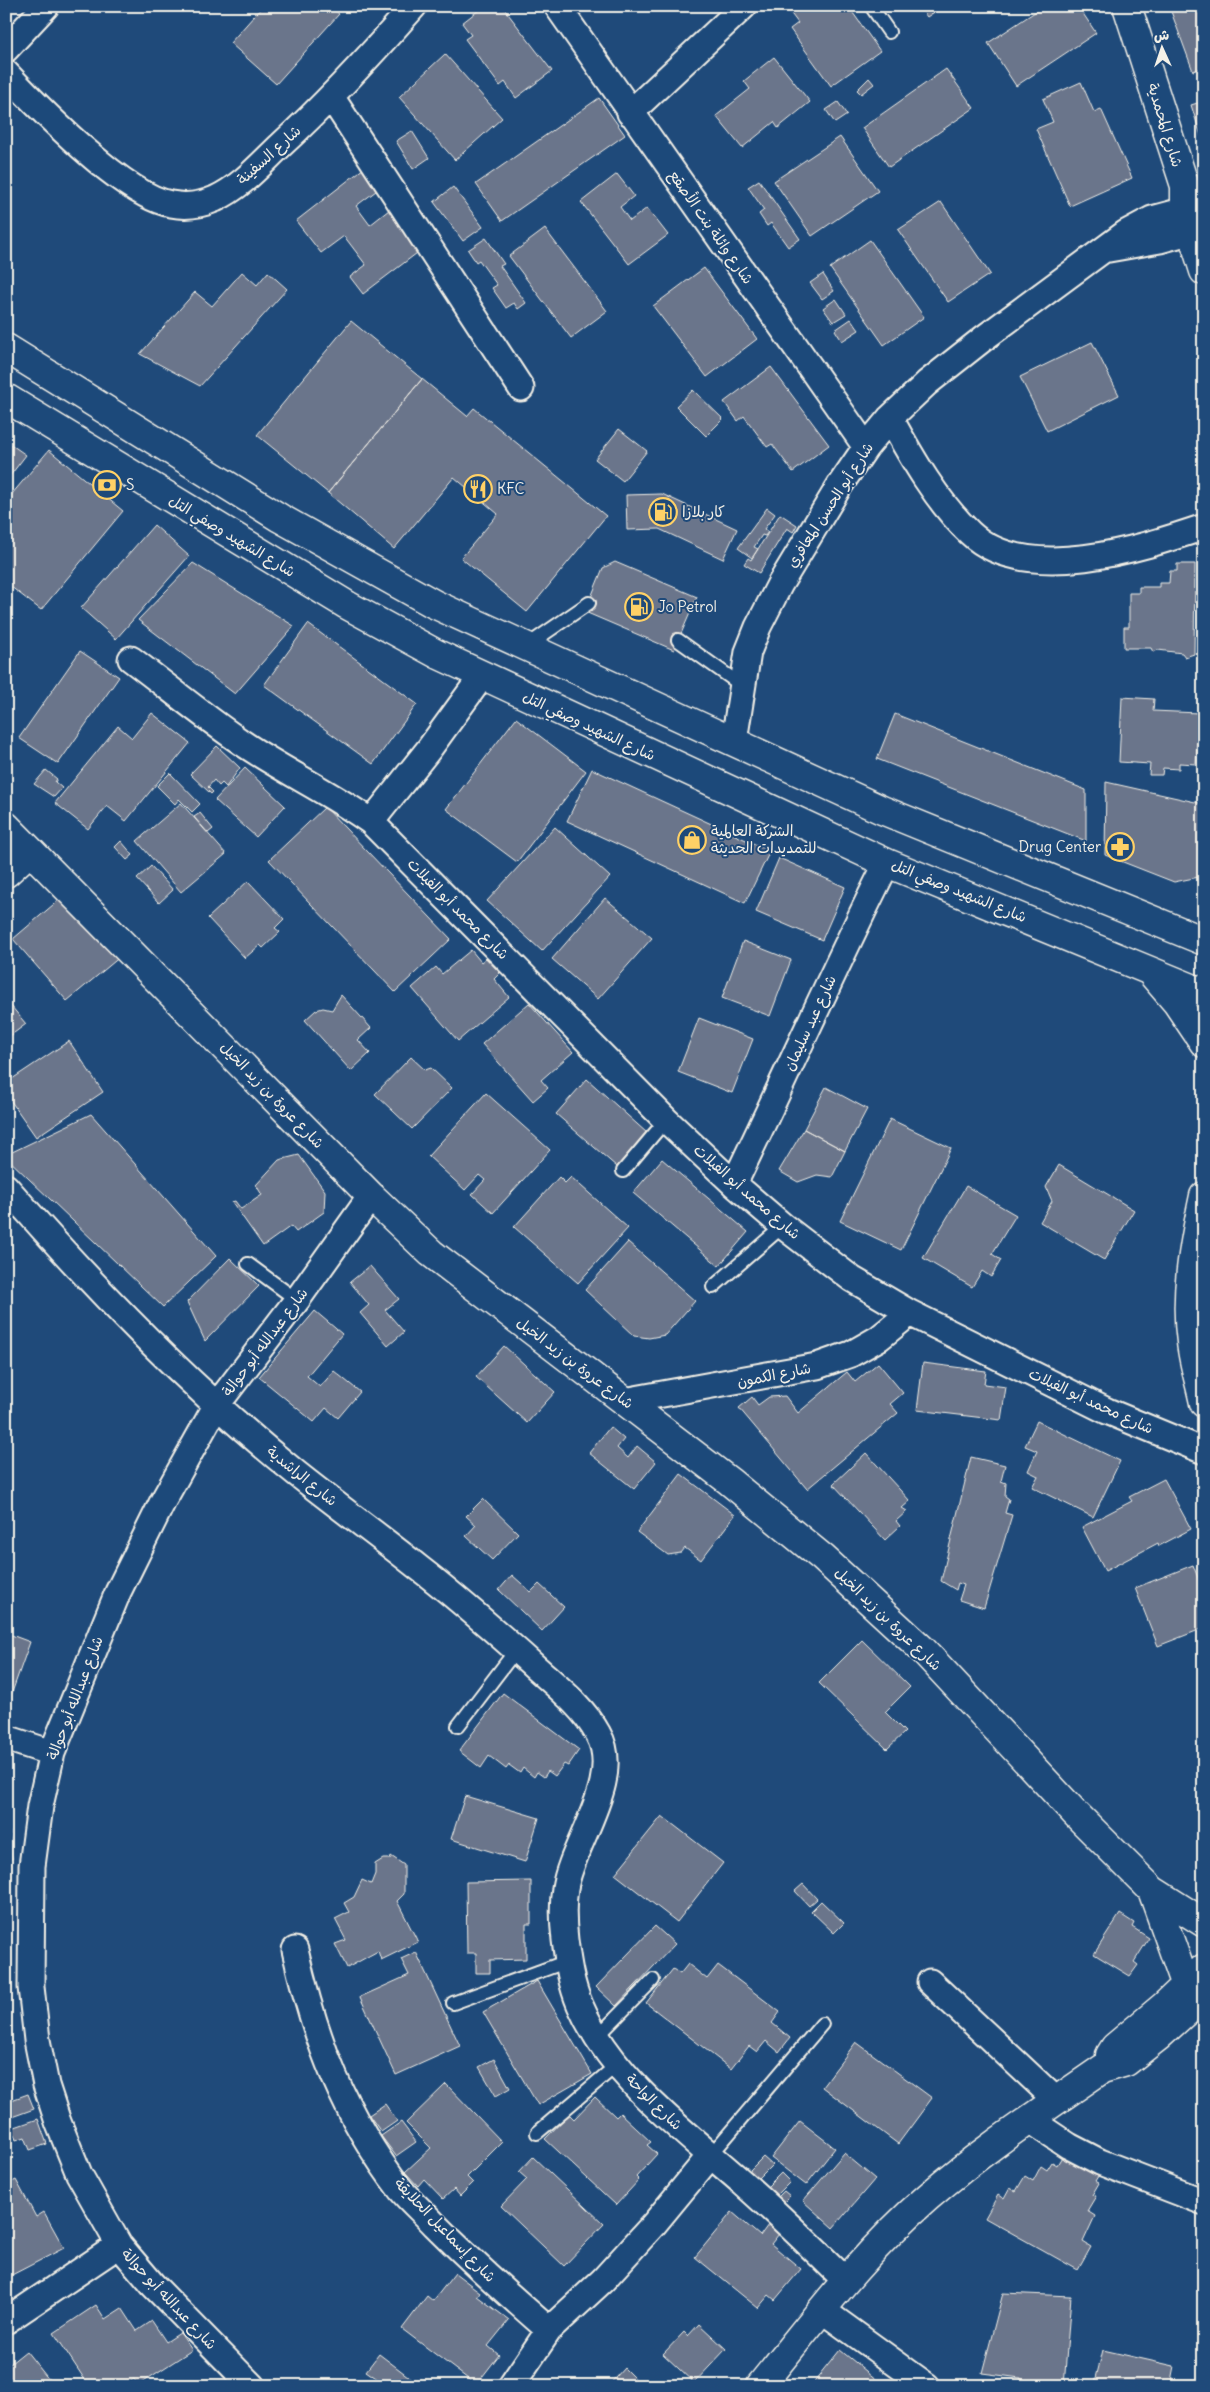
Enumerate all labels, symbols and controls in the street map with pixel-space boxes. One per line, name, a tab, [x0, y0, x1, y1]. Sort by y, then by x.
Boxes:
north arrow	[1138, 22, 1188, 72]
text: ش	[1153, 26, 1169, 44]
street label: شارع المحمدية	[1143, 80, 1187, 170]
street label: شارع السفينة	[233, 121, 305, 189]
street label: شارع وائلة بنت الأصقع	[663, 166, 758, 289]
street label: شارع أبو الحسن المعافري	[782, 439, 879, 572]
bank icon: S	[92, 470, 122, 500]
restaurant icon: KFC	[463, 474, 493, 504]
place label: S	[126, 475, 134, 494]
place label: KFC	[497, 479, 525, 498]
street label: شارع الشهيد وصفي التل	[163, 490, 299, 584]
fuel station icon: كار بلازا	[648, 497, 678, 527]
place label: كار بلازا	[682, 502, 725, 521]
fuel station icon: Jo Petrol	[624, 592, 654, 622]
place label: Jo Petrol	[658, 597, 717, 616]
street label: شارع الشهيد وصفي التل	[518, 686, 659, 768]
place label: الشركة العالمية للتمديدات الحديثة	[711, 821, 817, 857]
shop icon: الشركة العالمية للتمديدات الحديثة	[677, 825, 707, 855]
pharmacy icon: Drug Center	[1105, 832, 1135, 862]
place label: Drug Center	[1018, 837, 1101, 856]
street label: شارع محمد أبو الفيلات	[403, 854, 513, 964]
street label: شارع الشهيد وصفي التل	[887, 855, 1030, 930]
street label: شارع عبد سليمان	[779, 972, 841, 1074]
street label: شارع عروة بن زيد الخيل	[216, 1037, 328, 1153]
street label: شارع محمد أبو الفيلات	[689, 1140, 805, 1244]
street label: شارع عبدالله أبو حوالة	[218, 1284, 312, 1400]
street label: شارع عروة بن زيد الخيل	[513, 1312, 637, 1414]
street label: شارع الكمون	[735, 1358, 813, 1392]
street label: شارع محمد أبو الفيلات	[1025, 1363, 1157, 1439]
street label: شارع الراشدية	[263, 1441, 341, 1511]
street label: شارع عروة بن زيد الخيل	[830, 1563, 946, 1675]
street label: شارع عبدالله أبو حوالة	[42, 1633, 108, 1763]
street label: شارع الواحة	[621, 2069, 687, 2135]
street label: شارع إسماعيل الحلايقة	[390, 2173, 500, 2287]
street label: شارع عبدالله أبو حوالة	[117, 2244, 221, 2354]

